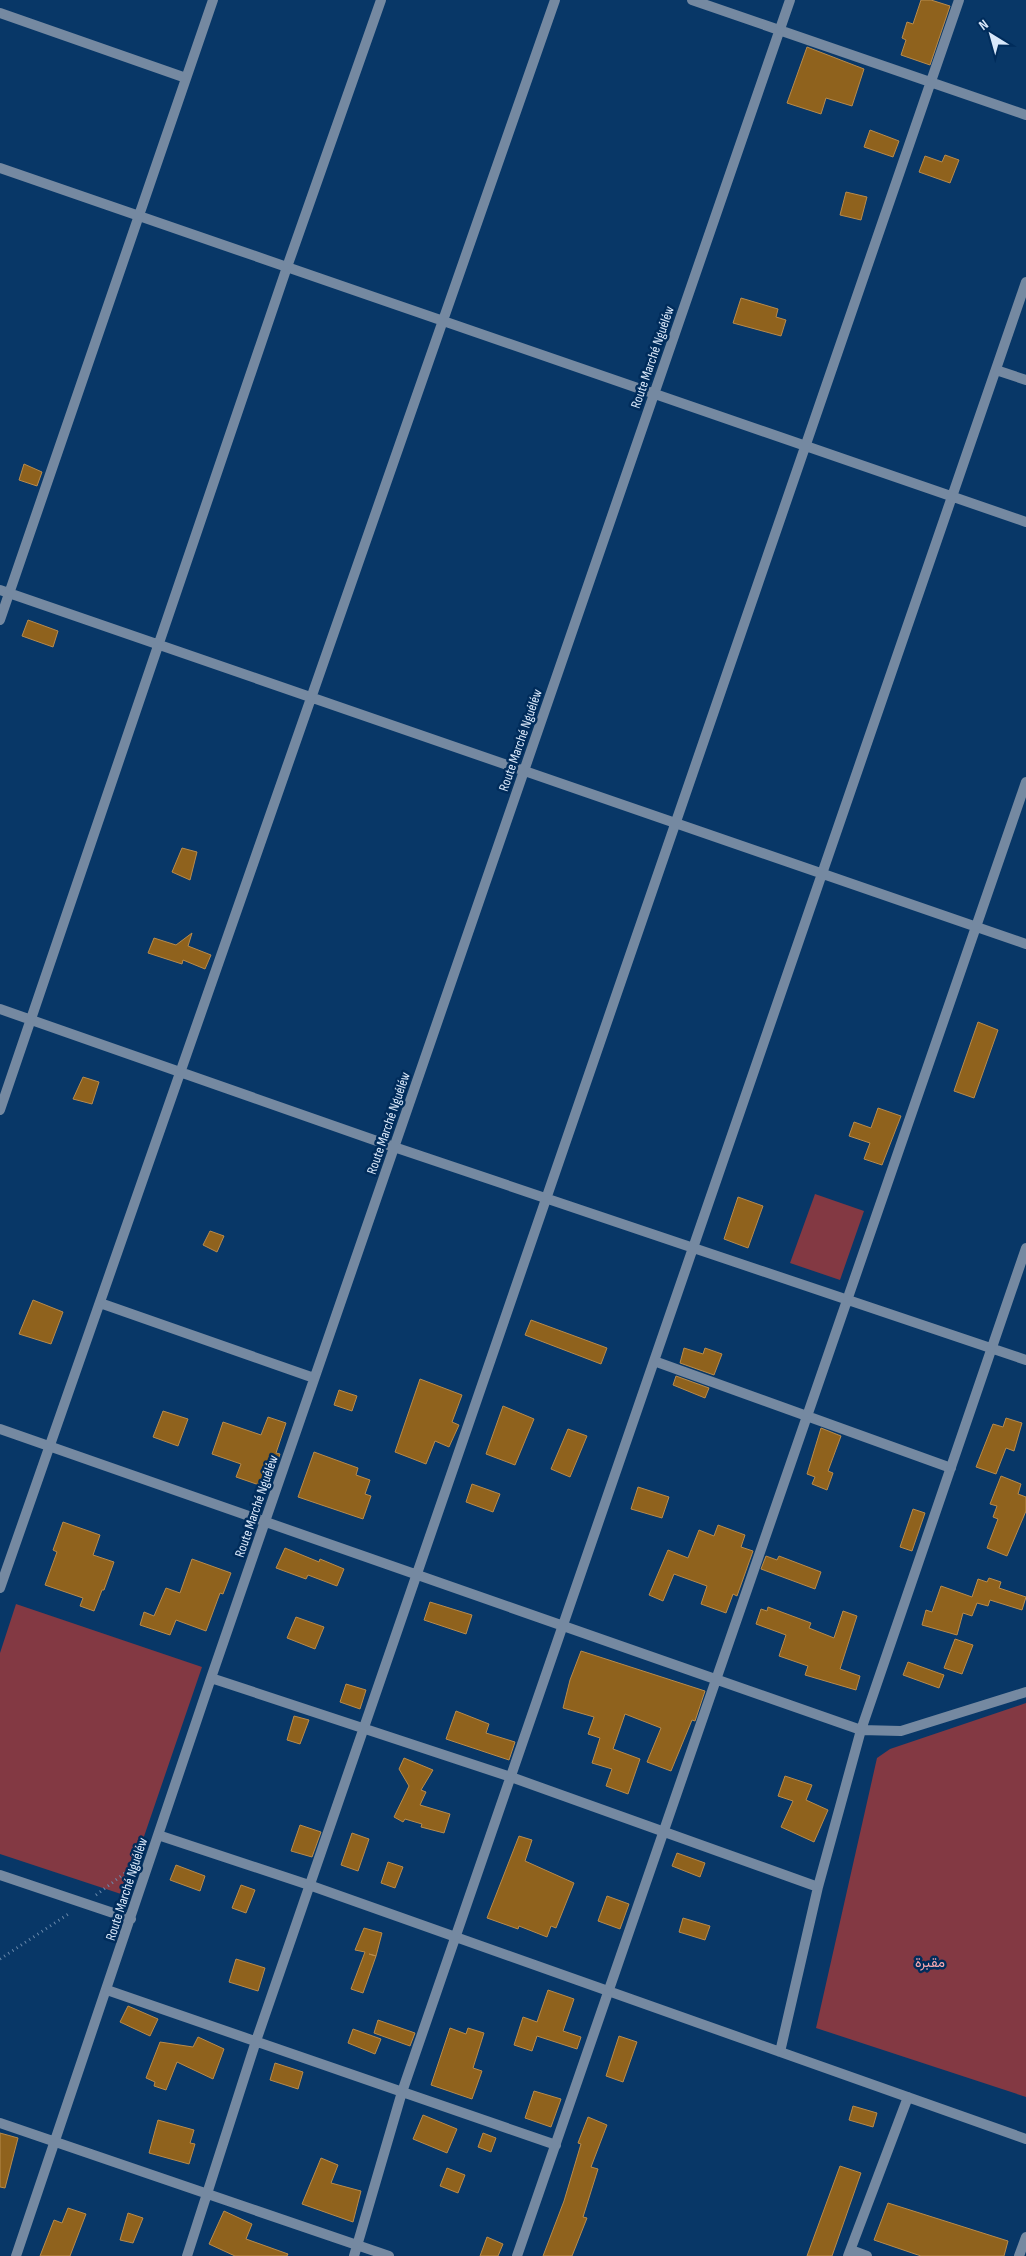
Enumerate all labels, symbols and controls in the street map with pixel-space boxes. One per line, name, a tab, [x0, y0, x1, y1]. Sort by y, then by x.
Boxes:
north arrow	[966, 10, 1016, 60]
text: N	[975, 16, 992, 34]
street label: Route Marché Nguéléw	[627, 304, 678, 411]
street label: Route Marché Nguéléw	[495, 687, 546, 794]
street label: Route Marché Nguéléw	[363, 1070, 414, 1177]
street label: Route Marché Nguéléw	[231, 1453, 282, 1560]
street label: Route Marché Nguéléw	[102, 1835, 151, 1943]
park label: مقبرة	[915, 1954, 945, 1971]

